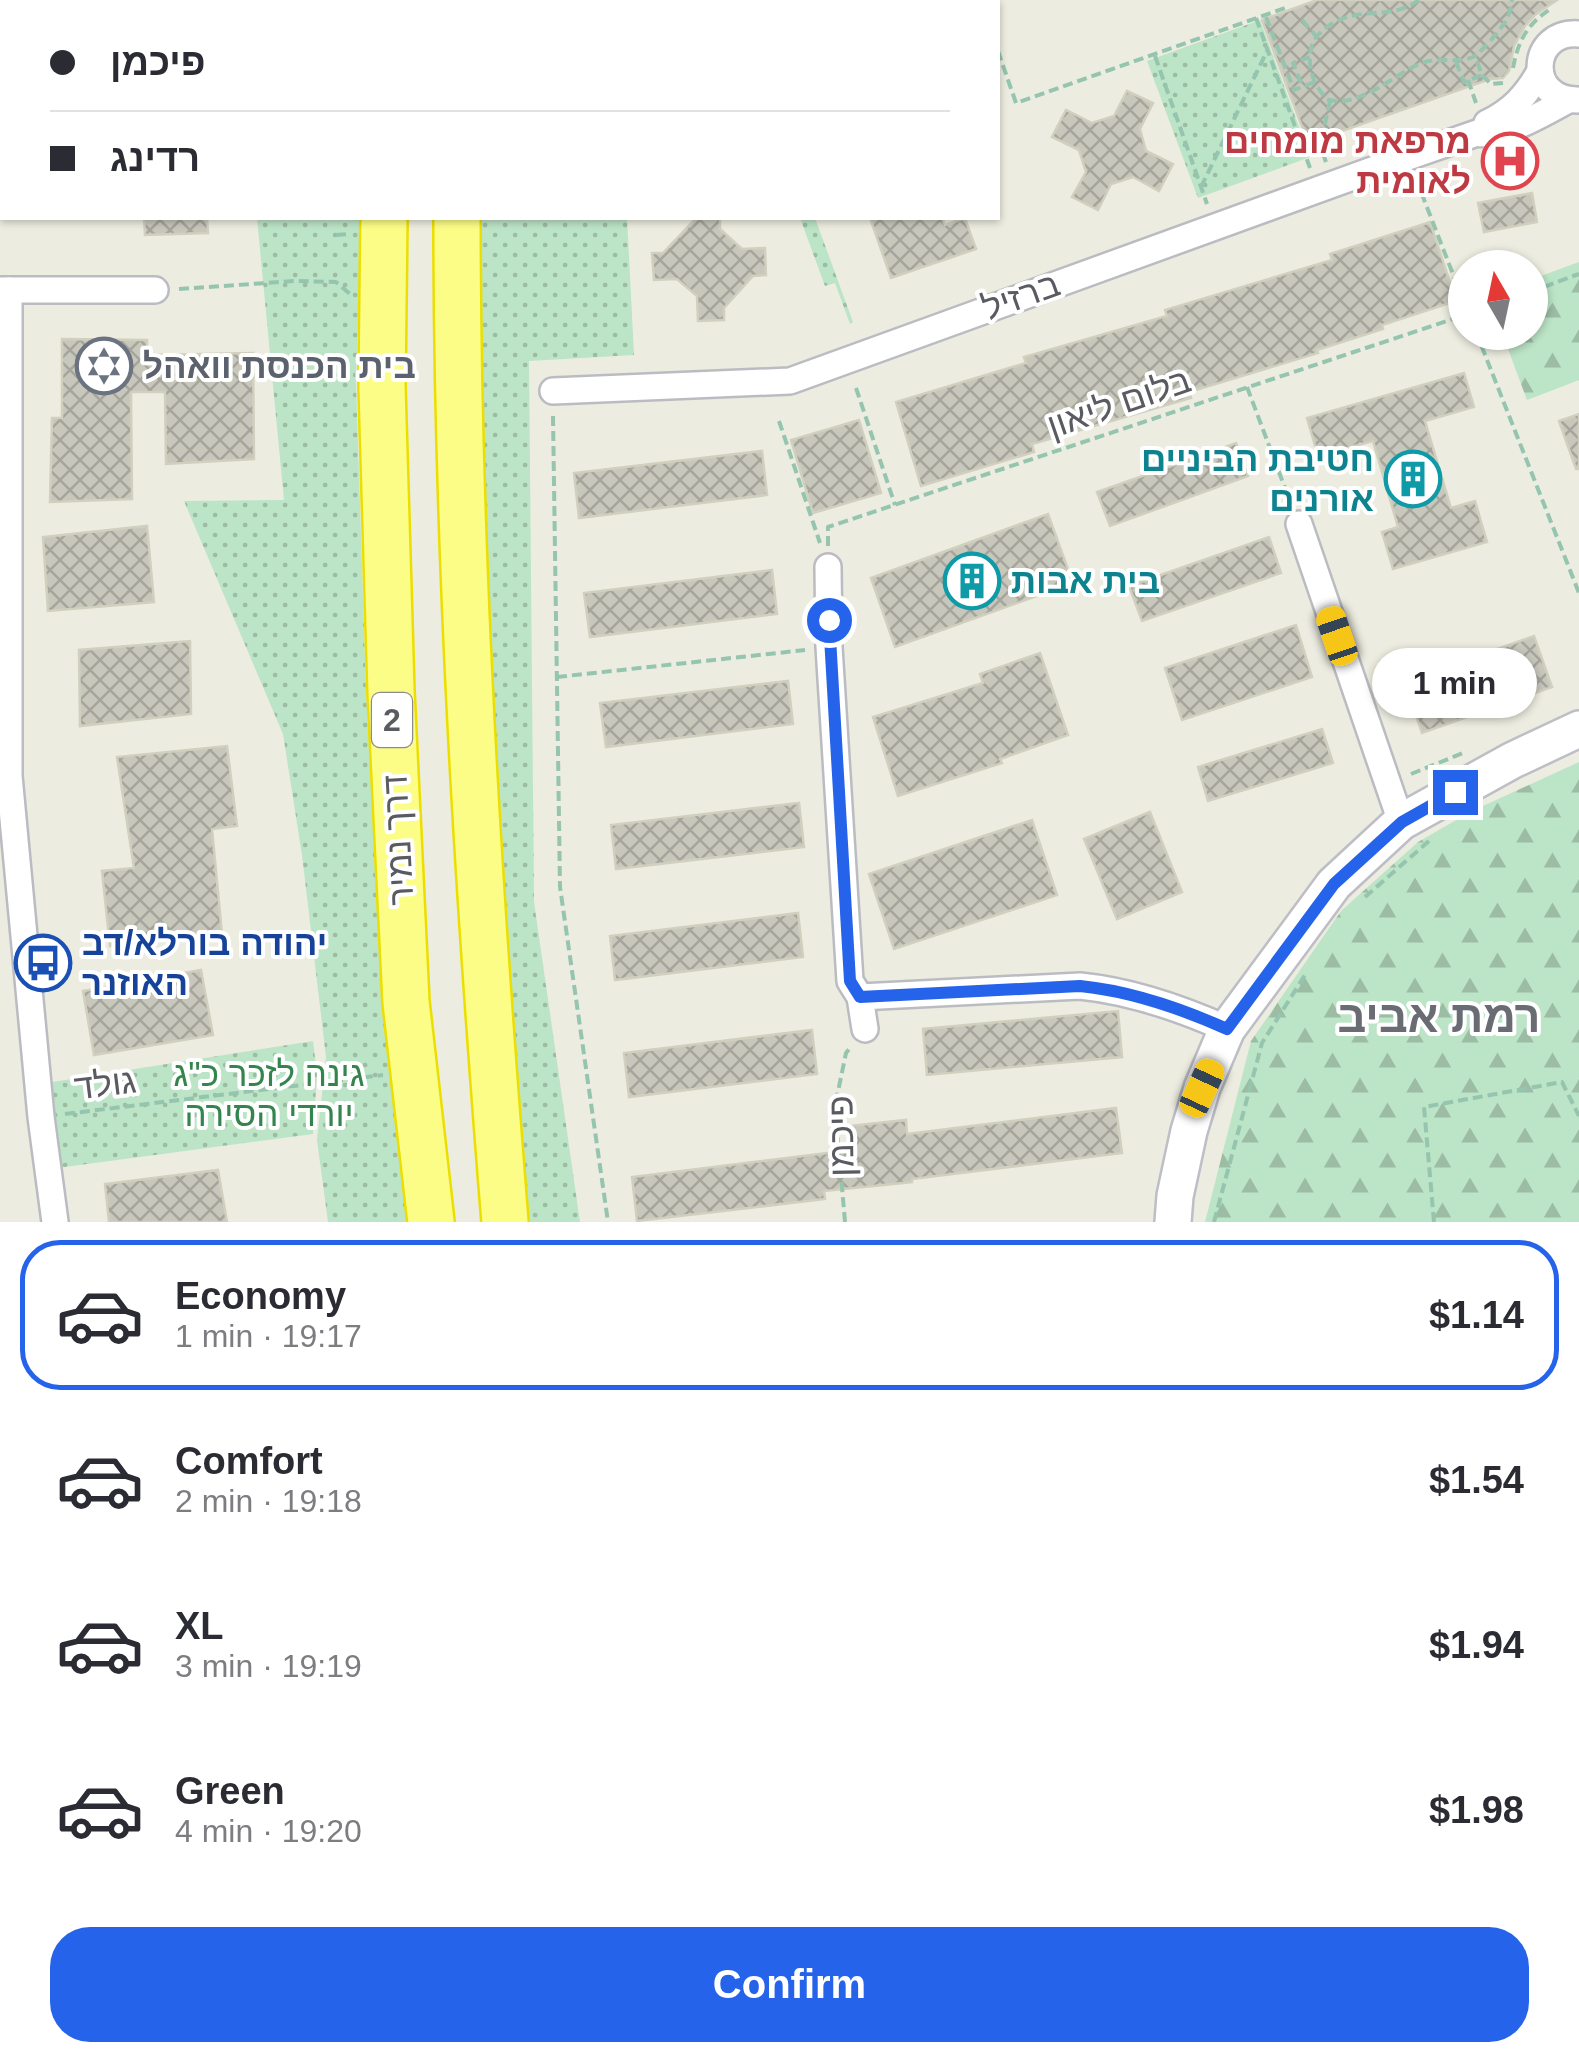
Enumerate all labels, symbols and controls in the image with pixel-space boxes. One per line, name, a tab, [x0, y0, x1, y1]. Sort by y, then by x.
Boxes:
text: פיכמן	[110, 41, 206, 83]
place label: מרפאת מומחים לאומית	[1224, 121, 1471, 200]
hospital icon: מרפאת מומחים לאומית	[1480, 131, 1540, 191]
text: רדינג	[110, 137, 200, 179]
north arrow	[1448, 250, 1548, 350]
map controls	[1448, 250, 1548, 350]
street label: ברזיל	[977, 264, 1065, 327]
synagogue icon: בית הכנסת וואהל	[74, 336, 134, 396]
place label: בית הכנסת וואהל	[143, 346, 416, 385]
street label: בלום ליאון	[1042, 360, 1196, 445]
place label: חטיבת הביניים אורנים	[1141, 439, 1374, 518]
building icon: חטיבת הביניים אורנים	[1383, 449, 1443, 509]
building icon: בית אבות	[942, 551, 1002, 611]
place label: בית אבות	[1011, 561, 1160, 600]
route start	[807, 598, 852, 643]
car	[1313, 603, 1361, 669]
callout: 1 min	[1372, 647, 1538, 717]
text: 1 min	[1413, 665, 1496, 701]
road number: 2	[372, 693, 412, 747]
route end	[1433, 770, 1478, 815]
street label: דרך נמיר	[375, 774, 420, 906]
place label: יהודה בורלא/דב האוזנר	[82, 923, 327, 1002]
bus stop icon: יהודה בורלא/דב האוזנר	[13, 933, 73, 993]
district label: רמת אביב	[1337, 991, 1541, 1042]
park label: גינה לזכר כ"ג יורדי הסירה	[174, 1054, 364, 1133]
car	[1176, 1054, 1228, 1122]
street label: גולד	[72, 1060, 138, 1107]
street label: פיכמן	[820, 1095, 861, 1177]
icon: car	[55, 1270, 145, 1360]
text: Economy	[175, 1275, 346, 1317]
text: $1.14	[1429, 1294, 1524, 1336]
text: 1 min · 19:17	[175, 1318, 362, 1354]
icon: car	[55, 1435, 145, 1525]
text: Comfort	[175, 1440, 323, 1482]
text: $1.54	[1429, 1459, 1524, 1501]
text: 2 min · 19:18	[175, 1483, 362, 1519]
icon: car	[55, 1600, 145, 1690]
text: XL	[175, 1605, 224, 1647]
text: $1.94	[1429, 1624, 1524, 1666]
text: 3 min · 19:19	[175, 1648, 362, 1684]
icon: car	[55, 1765, 145, 1855]
text: Green	[175, 1770, 285, 1812]
text: $1.98	[1429, 1789, 1524, 1831]
text: 4 min · 19:20	[175, 1813, 362, 1849]
button: Confirm	[50, 1927, 1529, 2042]

